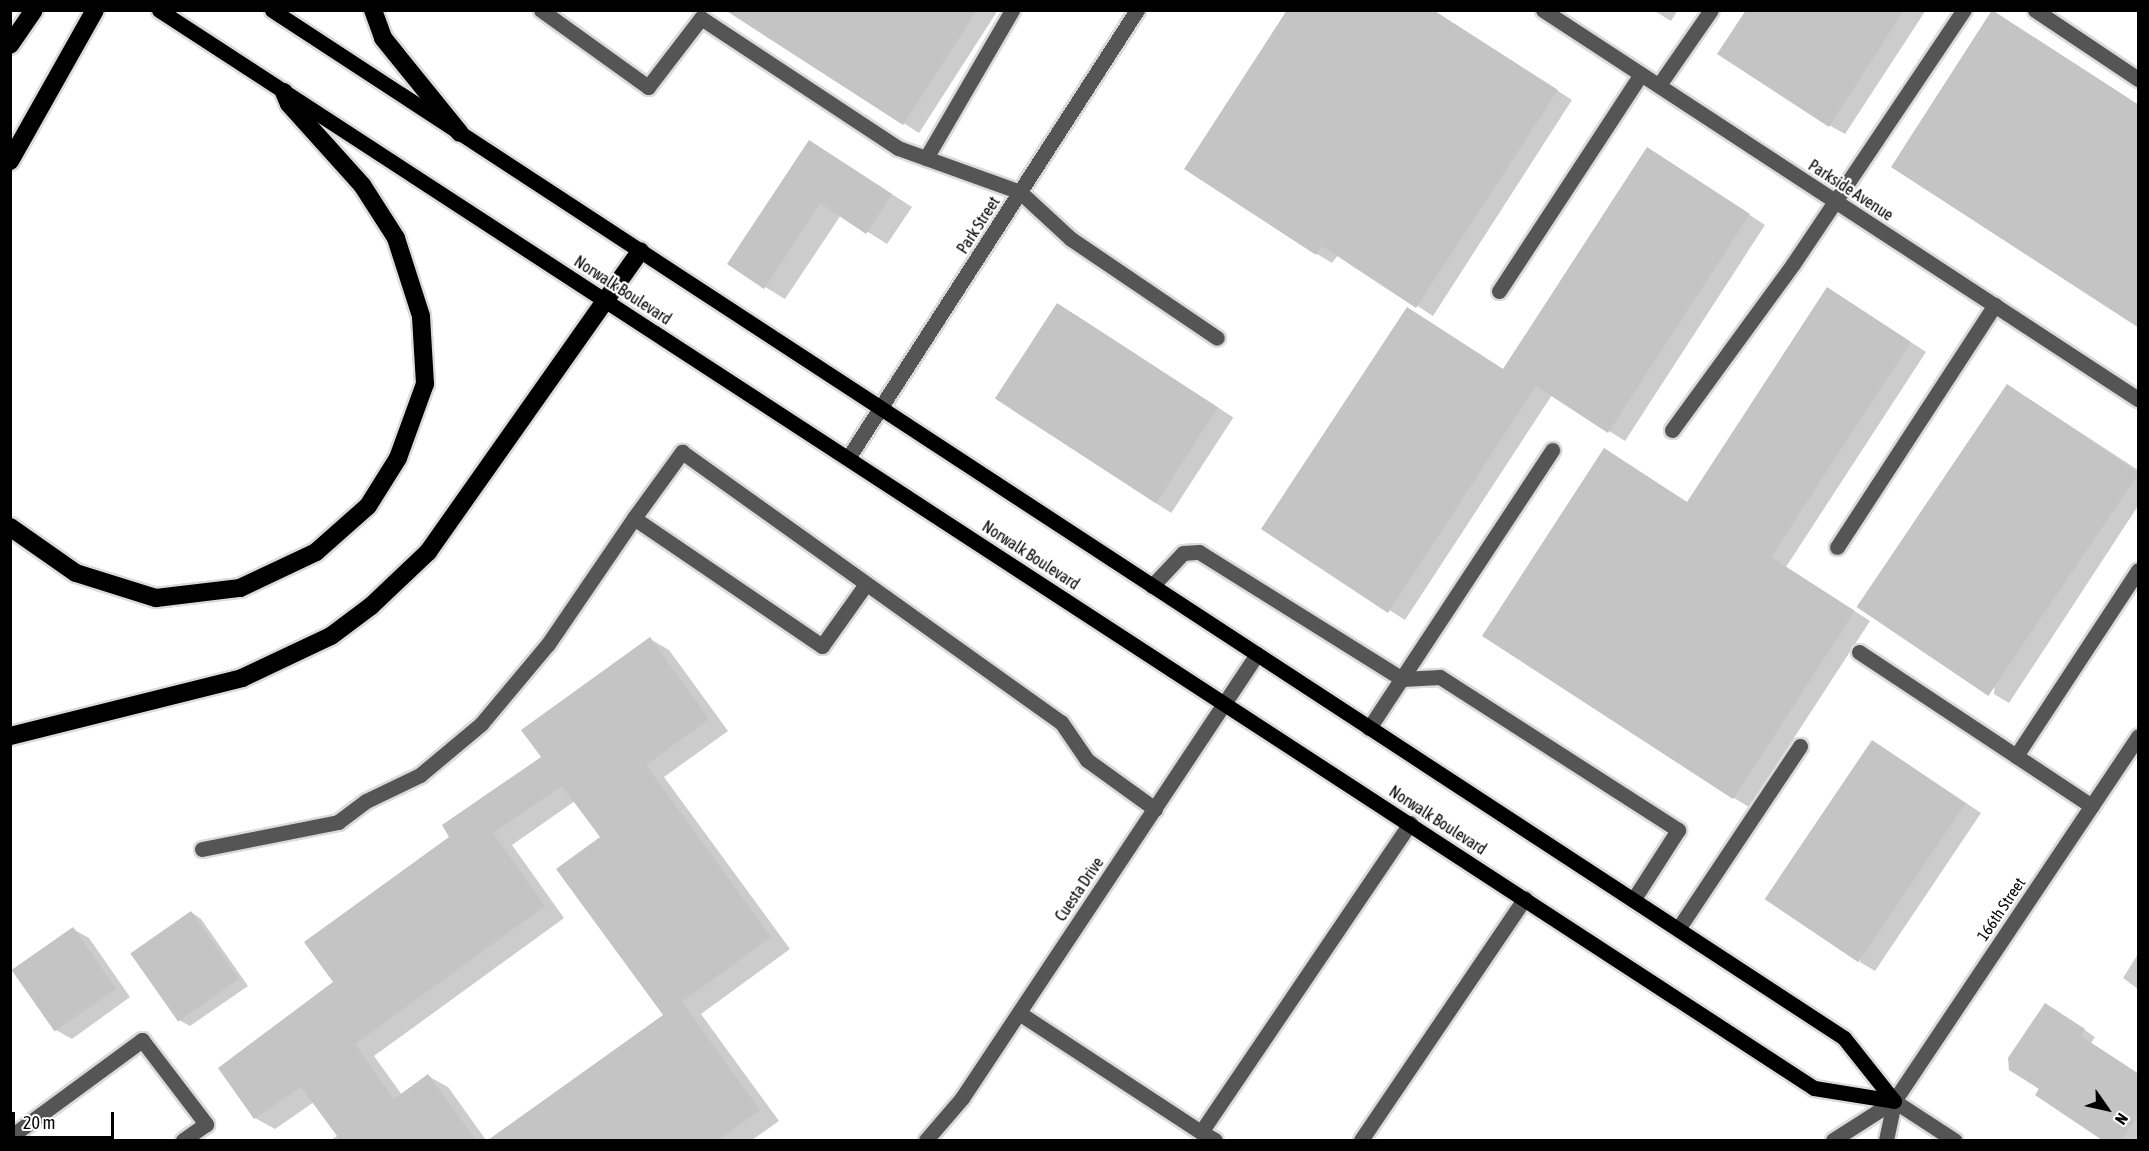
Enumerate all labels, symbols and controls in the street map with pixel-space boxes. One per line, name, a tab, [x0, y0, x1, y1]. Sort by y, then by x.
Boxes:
street label: Parkside Avenue	[1805, 155, 1897, 225]
street label: Park Street	[953, 193, 1003, 257]
street label: Norwalk Boulevard	[571, 251, 675, 329]
street label: Norwalk Boulevard	[979, 516, 1083, 594]
street label: Norwalk Boulevard	[1386, 781, 1490, 859]
street label: Cuesta Drive	[1051, 853, 1107, 925]
street label: 166th Street	[1973, 874, 2029, 944]
north arrow	[2077, 1079, 2137, 1139]
scale bar	[15, 1100, 117, 1138]
text: N	[2112, 1110, 2132, 1128]
text: 20 m	[23, 1112, 55, 1133]

